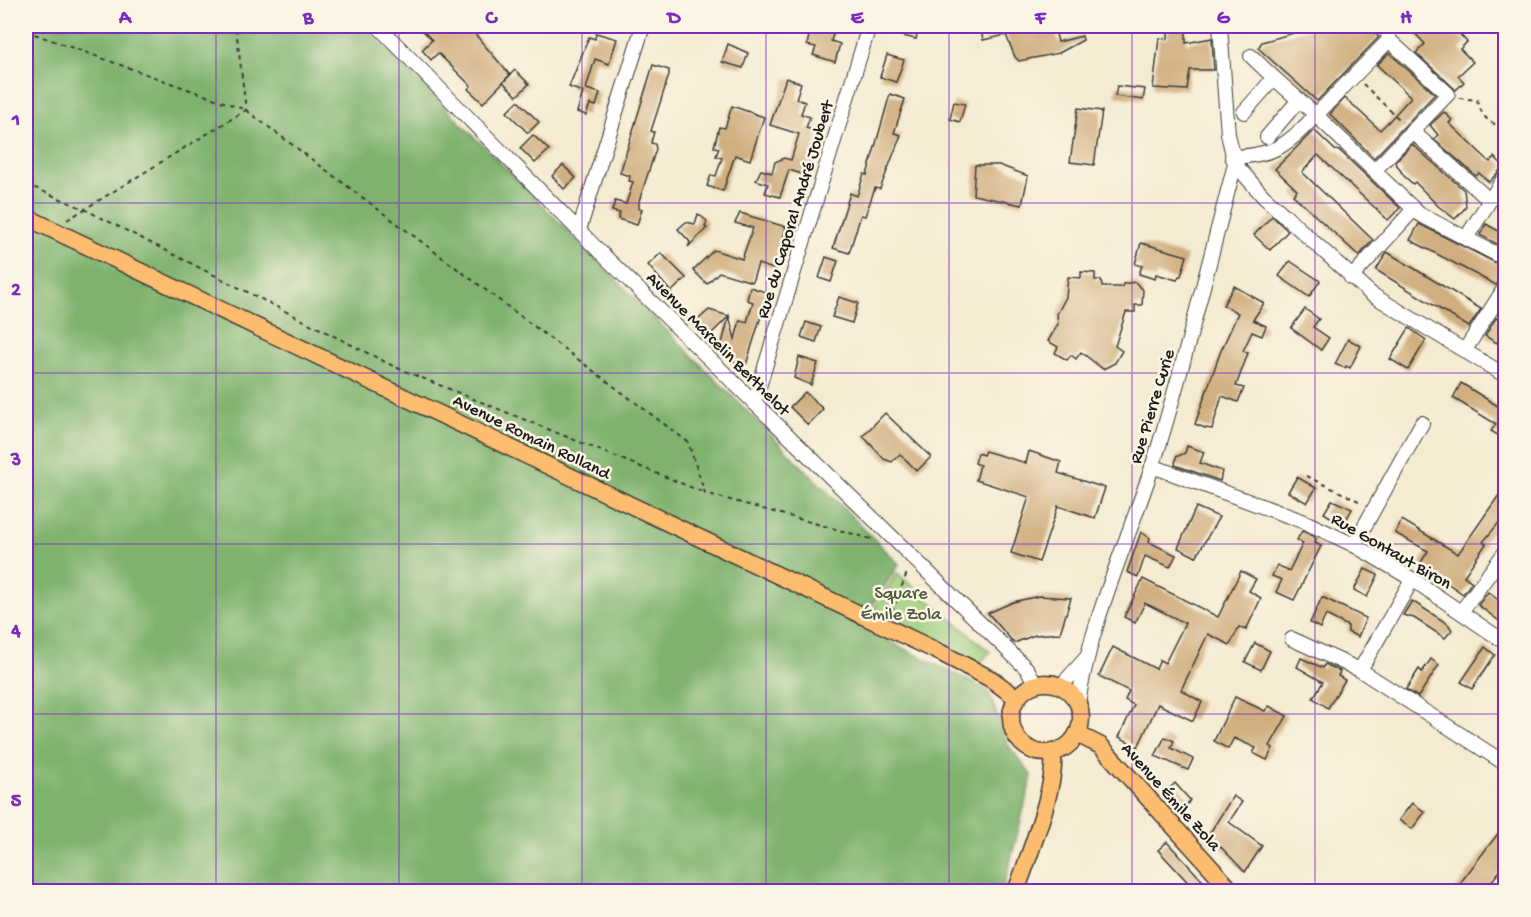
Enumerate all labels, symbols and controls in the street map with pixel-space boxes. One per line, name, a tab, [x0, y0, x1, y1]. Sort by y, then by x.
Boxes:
text: A	[118, 8, 133, 31]
text: B	[302, 8, 314, 31]
text: C	[485, 8, 499, 31]
text: D	[665, 8, 681, 31]
text: E	[851, 8, 865, 31]
text: F	[1034, 8, 1047, 31]
text: G	[1217, 8, 1231, 31]
text: H	[1400, 8, 1412, 31]
street label: Rue du Caporal André Joubert	[753, 97, 840, 321]
text: 1	[11, 110, 20, 133]
street label: Avenue Marcelin Berthelot	[641, 268, 795, 422]
text: 2	[11, 280, 21, 303]
street label: Rue Pierre Curie	[1126, 346, 1181, 467]
street label: Avenue Romain Rolland	[449, 391, 614, 486]
text: 3	[10, 450, 21, 473]
street label: Rue Gontaut Biron	[1327, 509, 1455, 595]
park label: Square Émile Zola	[861, 584, 942, 626]
text: 4	[10, 621, 21, 644]
street label: Avenue Émile Zola	[1116, 739, 1225, 857]
text: 5	[11, 791, 22, 814]

